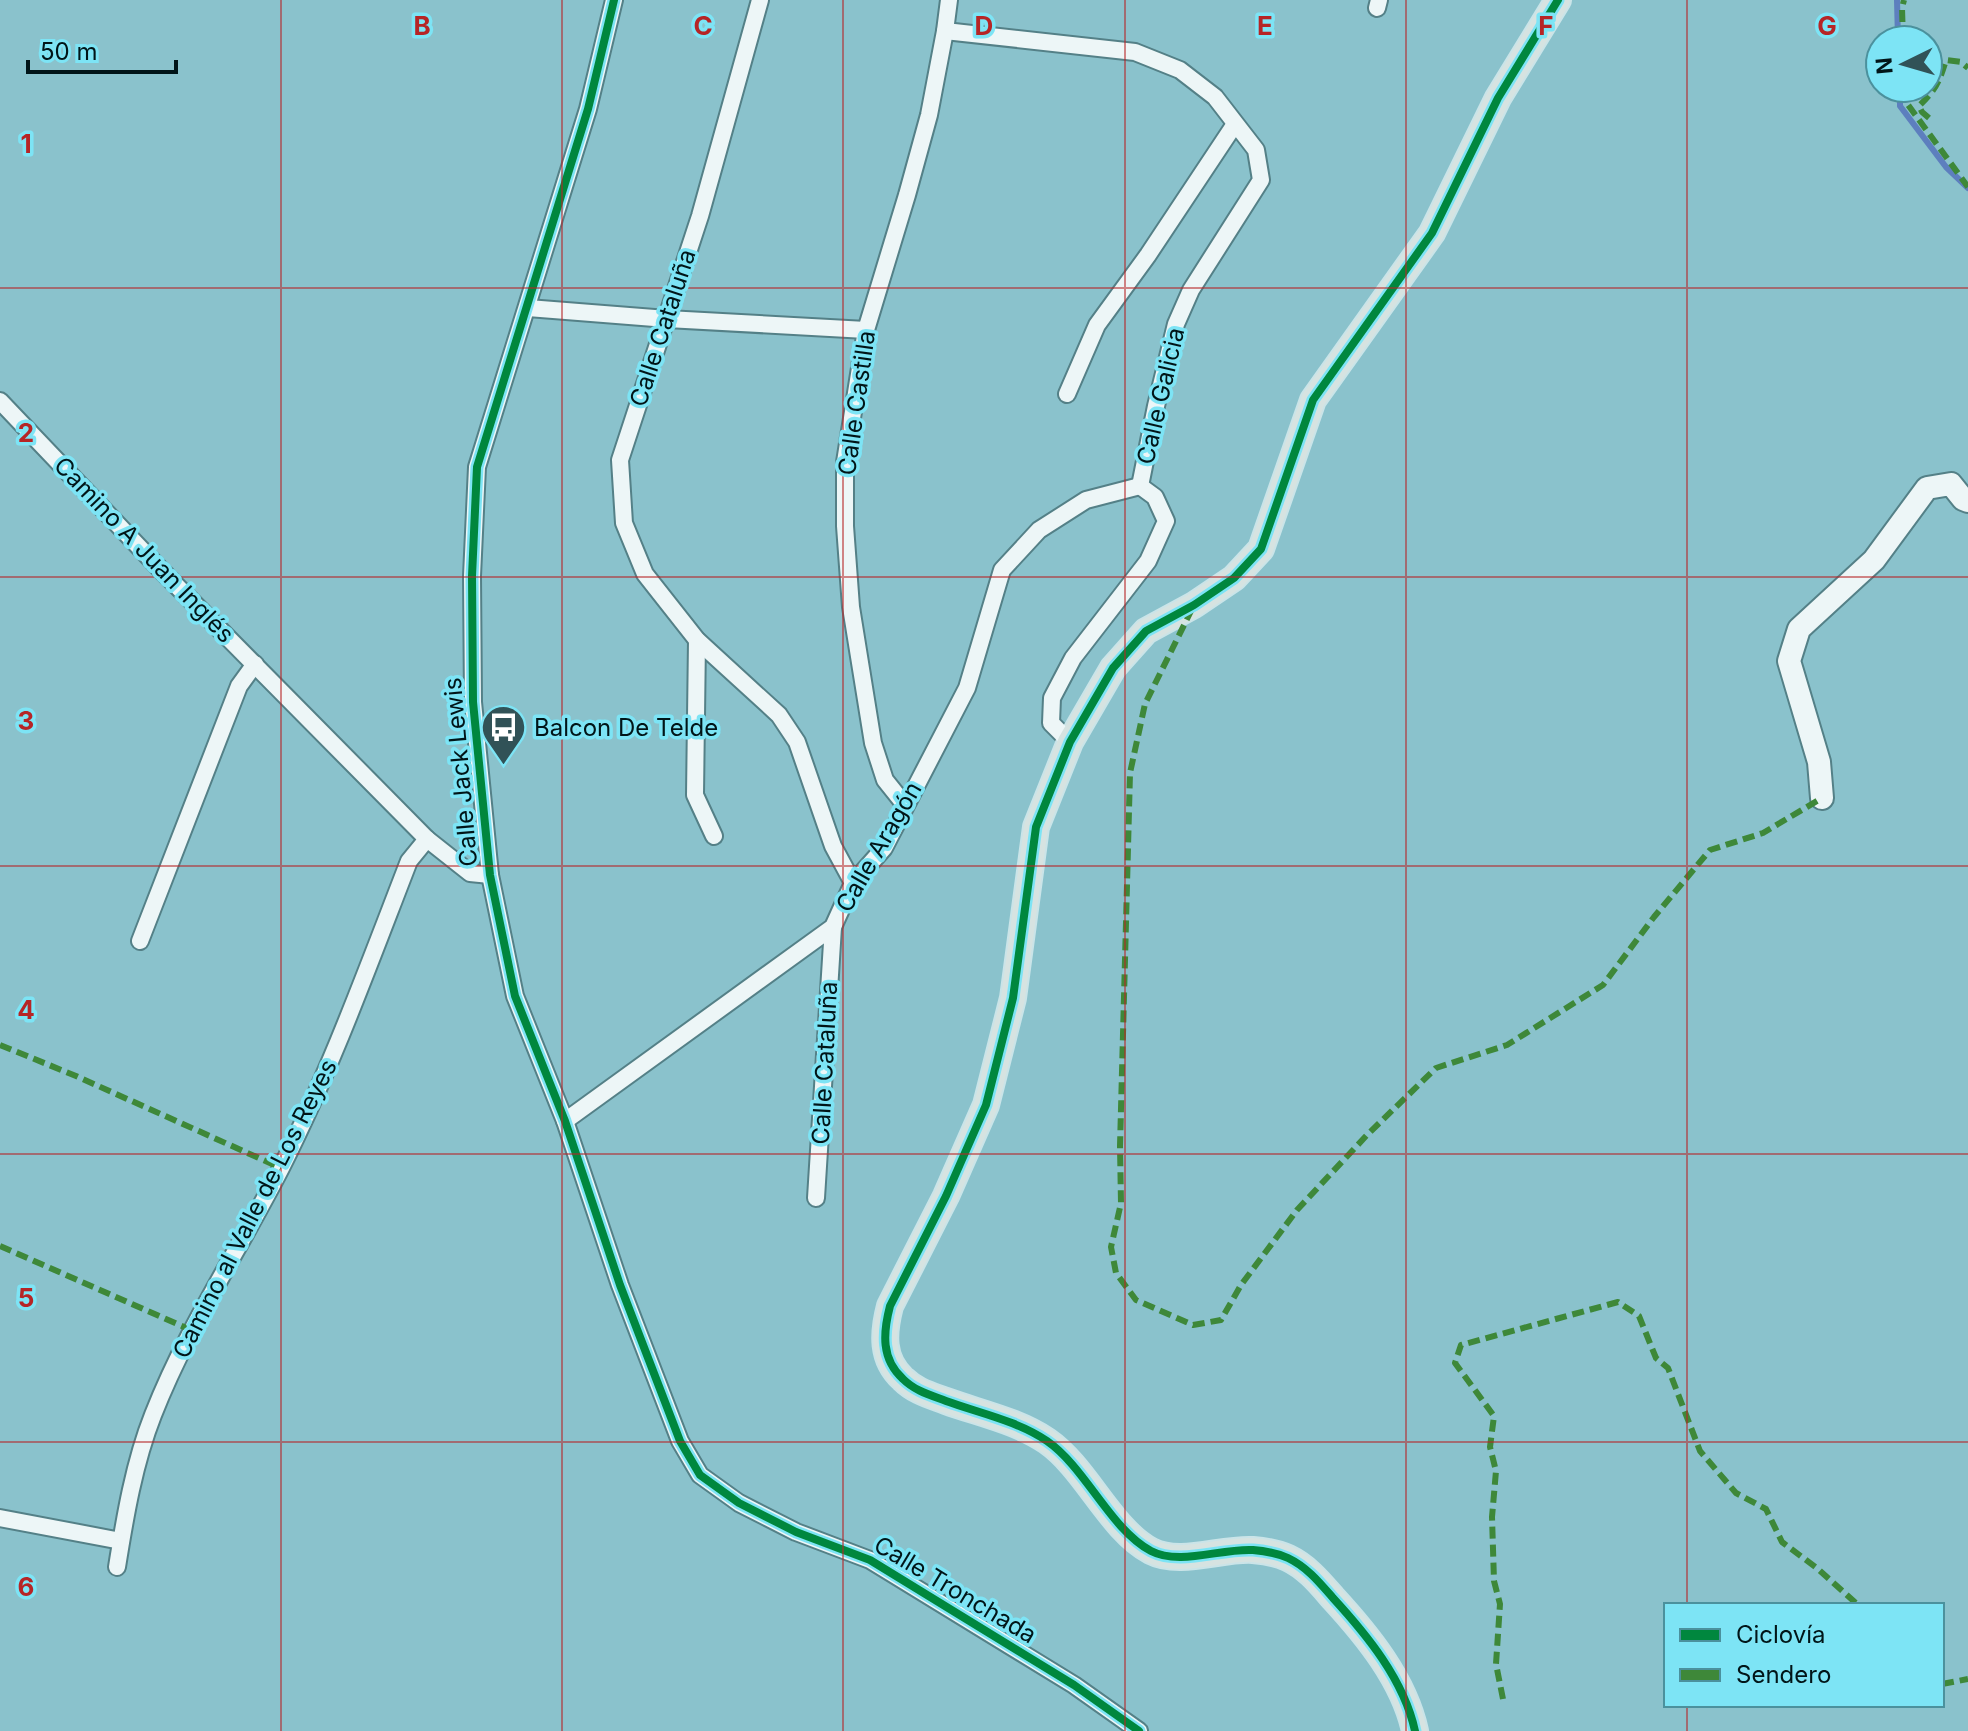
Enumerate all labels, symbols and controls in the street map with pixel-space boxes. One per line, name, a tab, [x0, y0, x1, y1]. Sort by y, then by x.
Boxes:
text: B	[413, 10, 431, 41]
text: C	[693, 10, 713, 41]
text: D	[975, 10, 993, 41]
text: E	[1257, 10, 1273, 41]
text: F	[1538, 10, 1554, 41]
text: G	[1817, 10, 1837, 41]
scale bar	[28, 24, 176, 74]
north arrow	[1864, 24, 1944, 104]
text: 50 m	[40, 37, 98, 66]
text: N	[1870, 56, 1898, 75]
text: 1	[20, 128, 32, 159]
street label: Calle Cataluña	[623, 246, 702, 410]
street label: Calle Galicia	[1131, 325, 1190, 467]
street label: Calle Castilla	[832, 329, 881, 477]
text: 2	[18, 417, 34, 448]
street label: Camino A Juan Inglés	[48, 451, 240, 648]
street label: Calle Jack Lewis	[438, 676, 483, 868]
bus stop icon: Balcon De Telde	[479, 704, 527, 767]
text: 3	[18, 705, 34, 736]
place label: Balcon De Telde	[534, 713, 718, 742]
street label: Calle Aragón	[830, 776, 928, 917]
street label: Calle Cataluña	[806, 981, 843, 1145]
text: 4	[17, 994, 35, 1025]
street label: Camino al Valle de Los Reyes	[166, 1055, 343, 1363]
text: 5	[18, 1282, 34, 1313]
street label: Calle Tronchada	[869, 1530, 1042, 1649]
text: 6	[18, 1571, 34, 1602]
legend	[1664, 1603, 1944, 1707]
text: Ciclovía	[1736, 1620, 1826, 1649]
text: Sendero	[1736, 1660, 1831, 1689]

